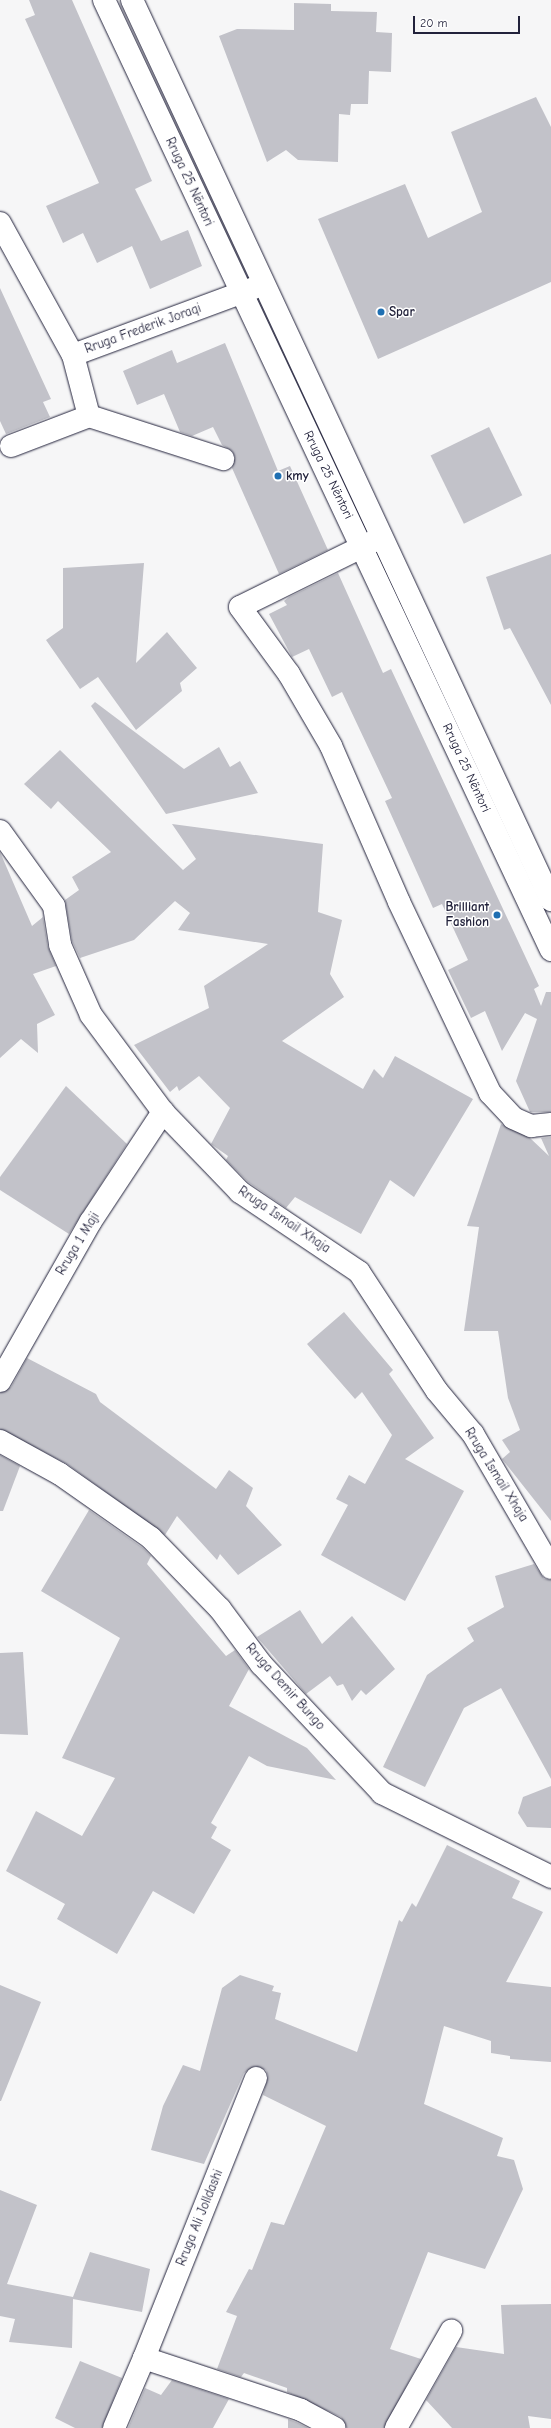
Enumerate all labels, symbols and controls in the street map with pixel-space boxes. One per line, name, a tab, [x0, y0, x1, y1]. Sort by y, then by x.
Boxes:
scale bar	[415, 8, 522, 34]
text: 20 m	[420, 16, 448, 30]
street label: Rruga 25 Nëntori	[162, 135, 216, 229]
street label: Rruga Frederik Joraqi	[83, 301, 203, 357]
place label: Spar	[389, 304, 415, 320]
marker: Spar	[376, 307, 386, 317]
street label: Rruga 25 Nëntori	[300, 428, 356, 522]
place label: kmy	[286, 468, 309, 484]
marker: kmy	[273, 471, 283, 481]
street label: Rruga 25 Nëntori	[439, 721, 493, 815]
place label: Brilliant Fashion	[445, 900, 489, 931]
marker: Brilliant Fashion	[492, 910, 502, 920]
street label: Rruga Ismail Xhaja	[235, 1183, 333, 1257]
street label: Rruga 1 Maji	[53, 1210, 103, 1278]
street label: Rruga Ismail Xhaja	[461, 1425, 531, 1525]
street label: Rruga Demir Bungo	[242, 1641, 328, 1733]
street label: Rruga Ali Jolldashi	[174, 2168, 226, 2268]

